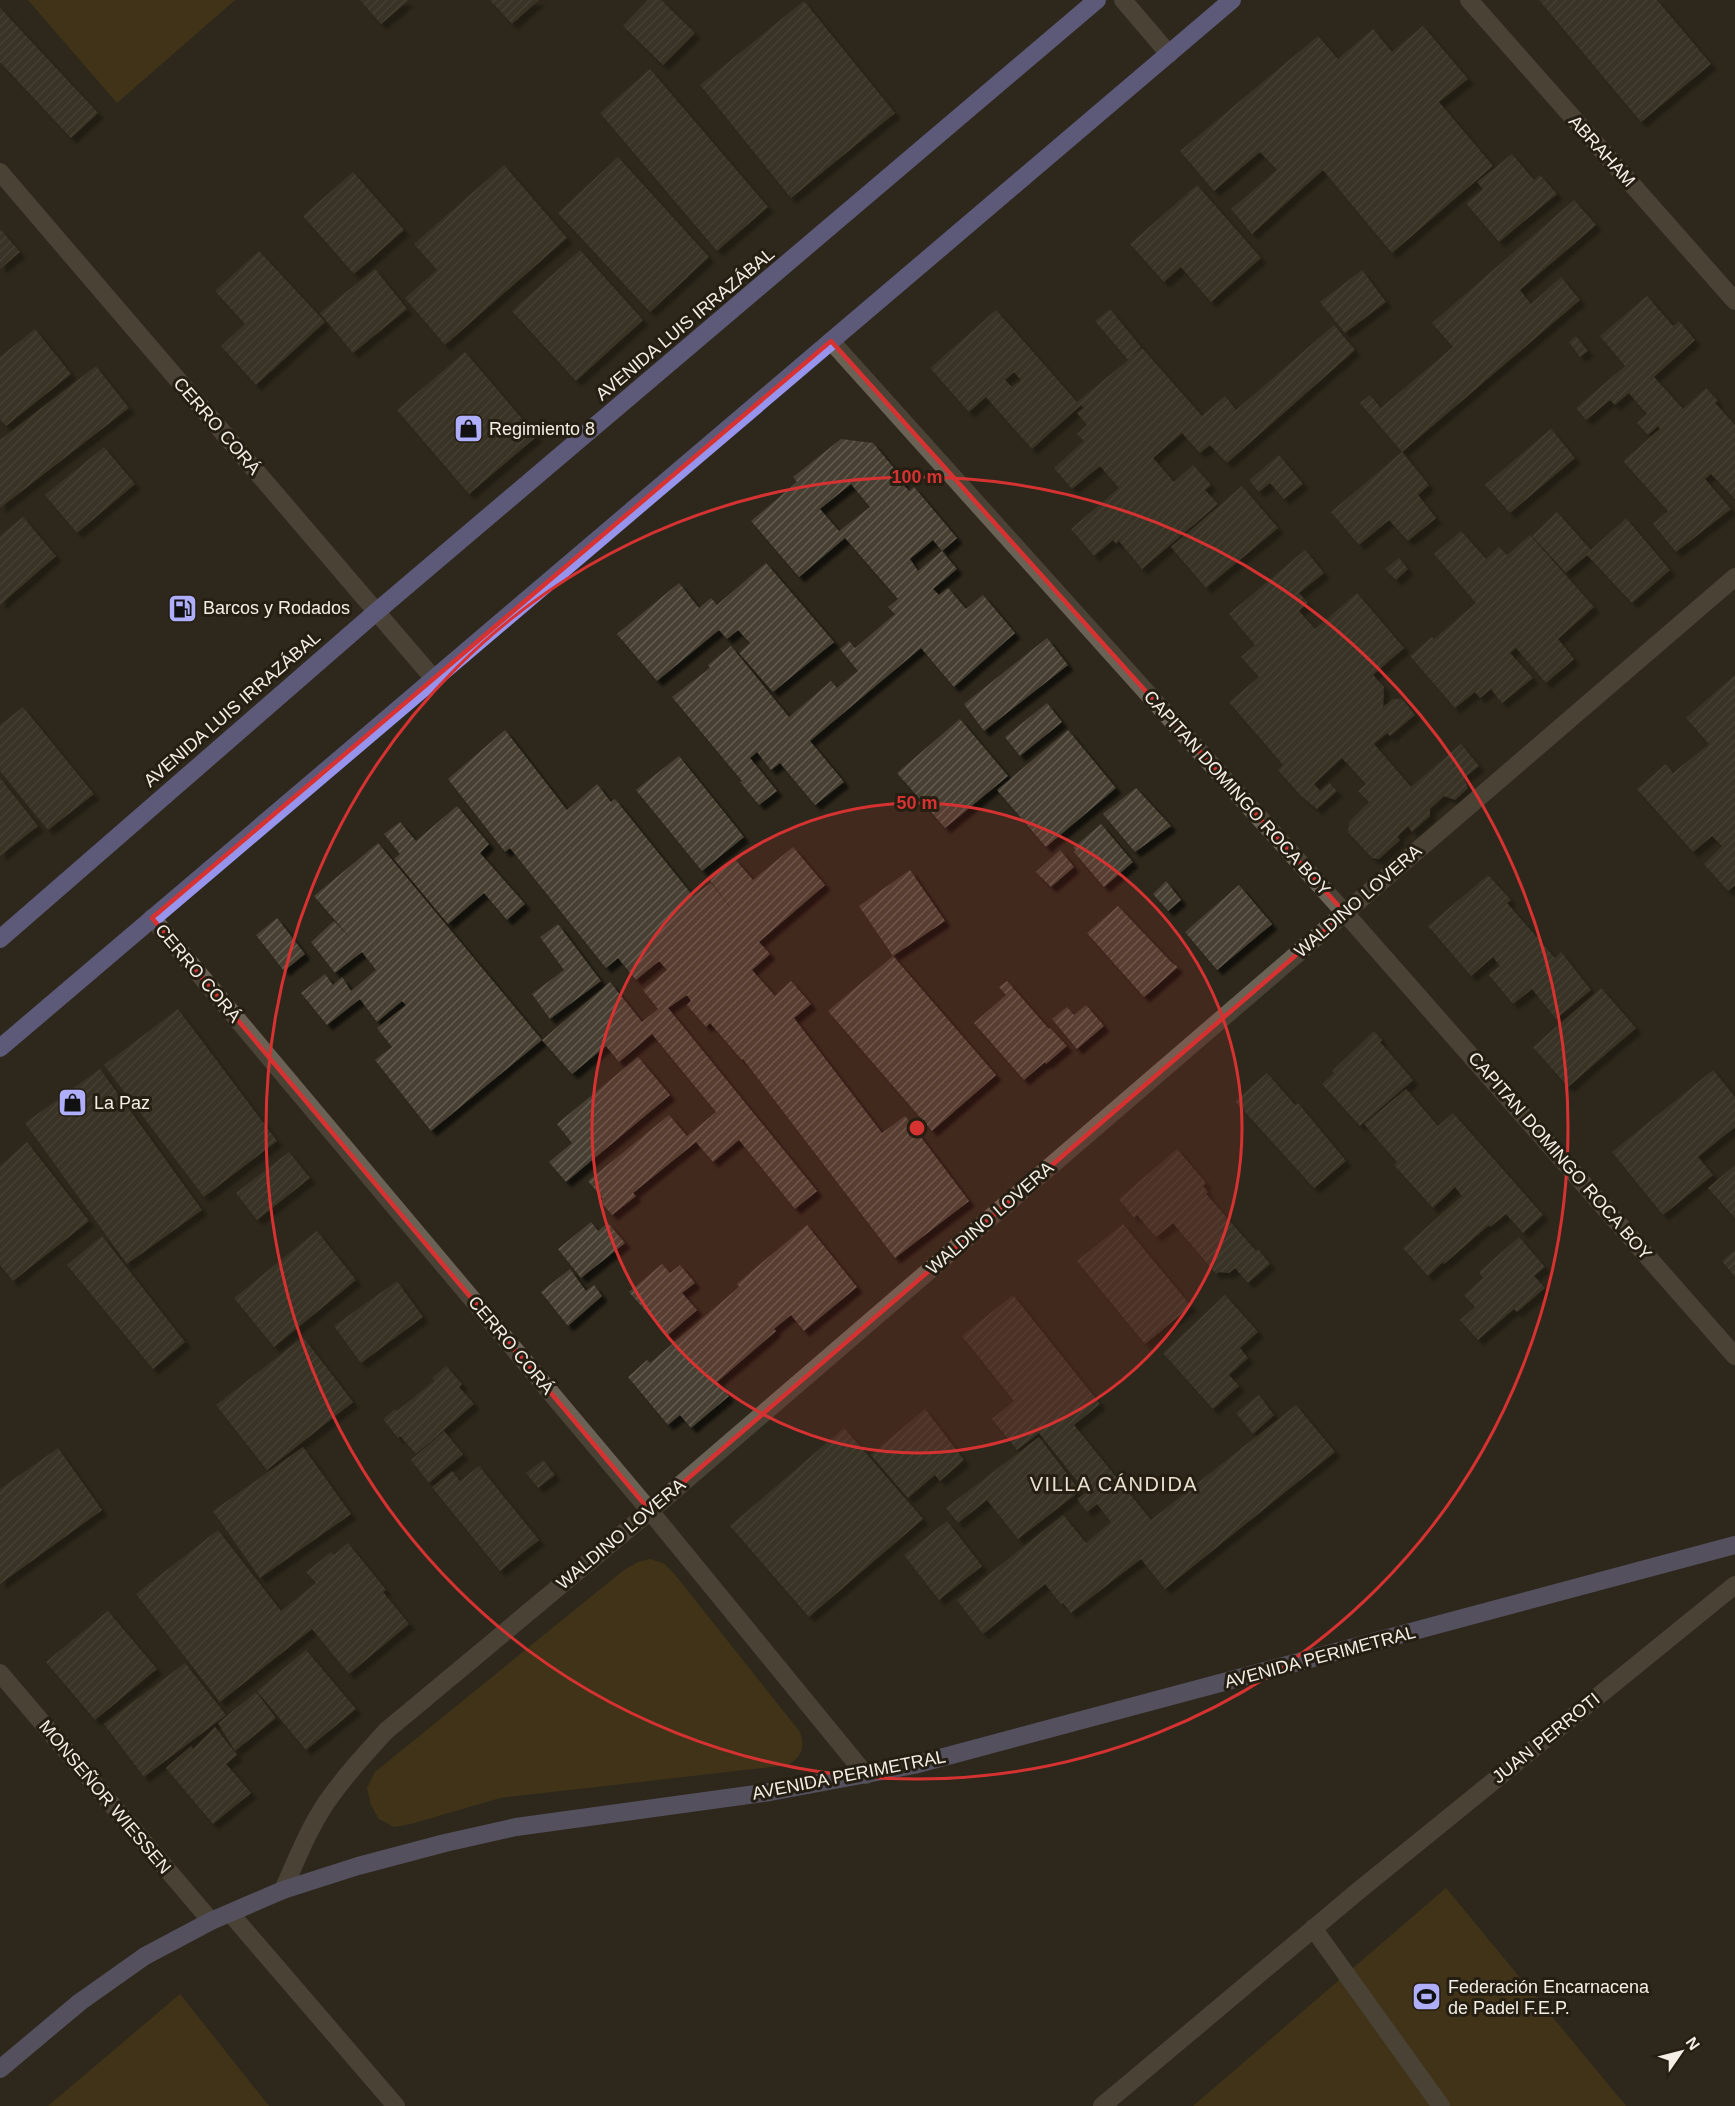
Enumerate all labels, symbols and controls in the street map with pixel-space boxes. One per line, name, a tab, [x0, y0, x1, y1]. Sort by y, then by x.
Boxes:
street label: ABRAHAM	[1565, 111, 1639, 191]
street label: AVENIDA LUIS IRRAZÁBAL	[592, 243, 778, 405]
street label: CERRO CORÁ	[169, 373, 265, 479]
shop icon: Regimiento 8	[452, 413, 484, 445]
place label: Regimiento 8	[489, 419, 595, 439]
text: 100 m	[891, 467, 943, 487]
fuel station icon: Barcos y Rodados	[166, 592, 198, 624]
place label: Barcos y Rodados	[203, 598, 350, 618]
street label: AVENIDA LUIS IRRAZÁBAL	[140, 627, 324, 791]
street label: CAPITAN DOMINGO ROCA BOY	[1140, 686, 1334, 900]
text: 50 m	[896, 793, 938, 813]
street label: WALDINO LOVERA	[1291, 841, 1425, 961]
street label: CERRO CORÁ	[151, 920, 245, 1026]
street label: CAPITAN DOMINGO ROCA BOY	[1464, 1048, 1656, 1264]
shop icon: La Paz	[57, 1087, 89, 1119]
place label: La Paz	[94, 1093, 150, 1113]
centre of rings	[907, 1118, 927, 1138]
street label: WALDINO LOVERA	[923, 1158, 1057, 1278]
street label: CERRO CORÁ	[464, 1292, 558, 1398]
district label: VILLA CÁNDIDA	[1030, 1473, 1198, 1495]
street label: WALDINO LOVERA	[553, 1474, 689, 1594]
street label: AVENIDA PERIMETRAL	[1222, 1622, 1418, 1692]
street label: JUAN PERROTI	[1488, 1689, 1604, 1787]
street label: MONSEÑOR WIESSEN	[35, 1716, 176, 1878]
street label: AVENIDA PERIMETRAL	[751, 1746, 947, 1804]
place label: Federación Encarnacena de Padel F.E.P.	[1448, 1977, 1650, 2018]
sports icon: Federación Encarnacena de Padel F.E.P.	[1411, 1981, 1443, 2013]
north arrow	[1651, 2022, 1711, 2082]
text: N	[1683, 2034, 1703, 2053]

